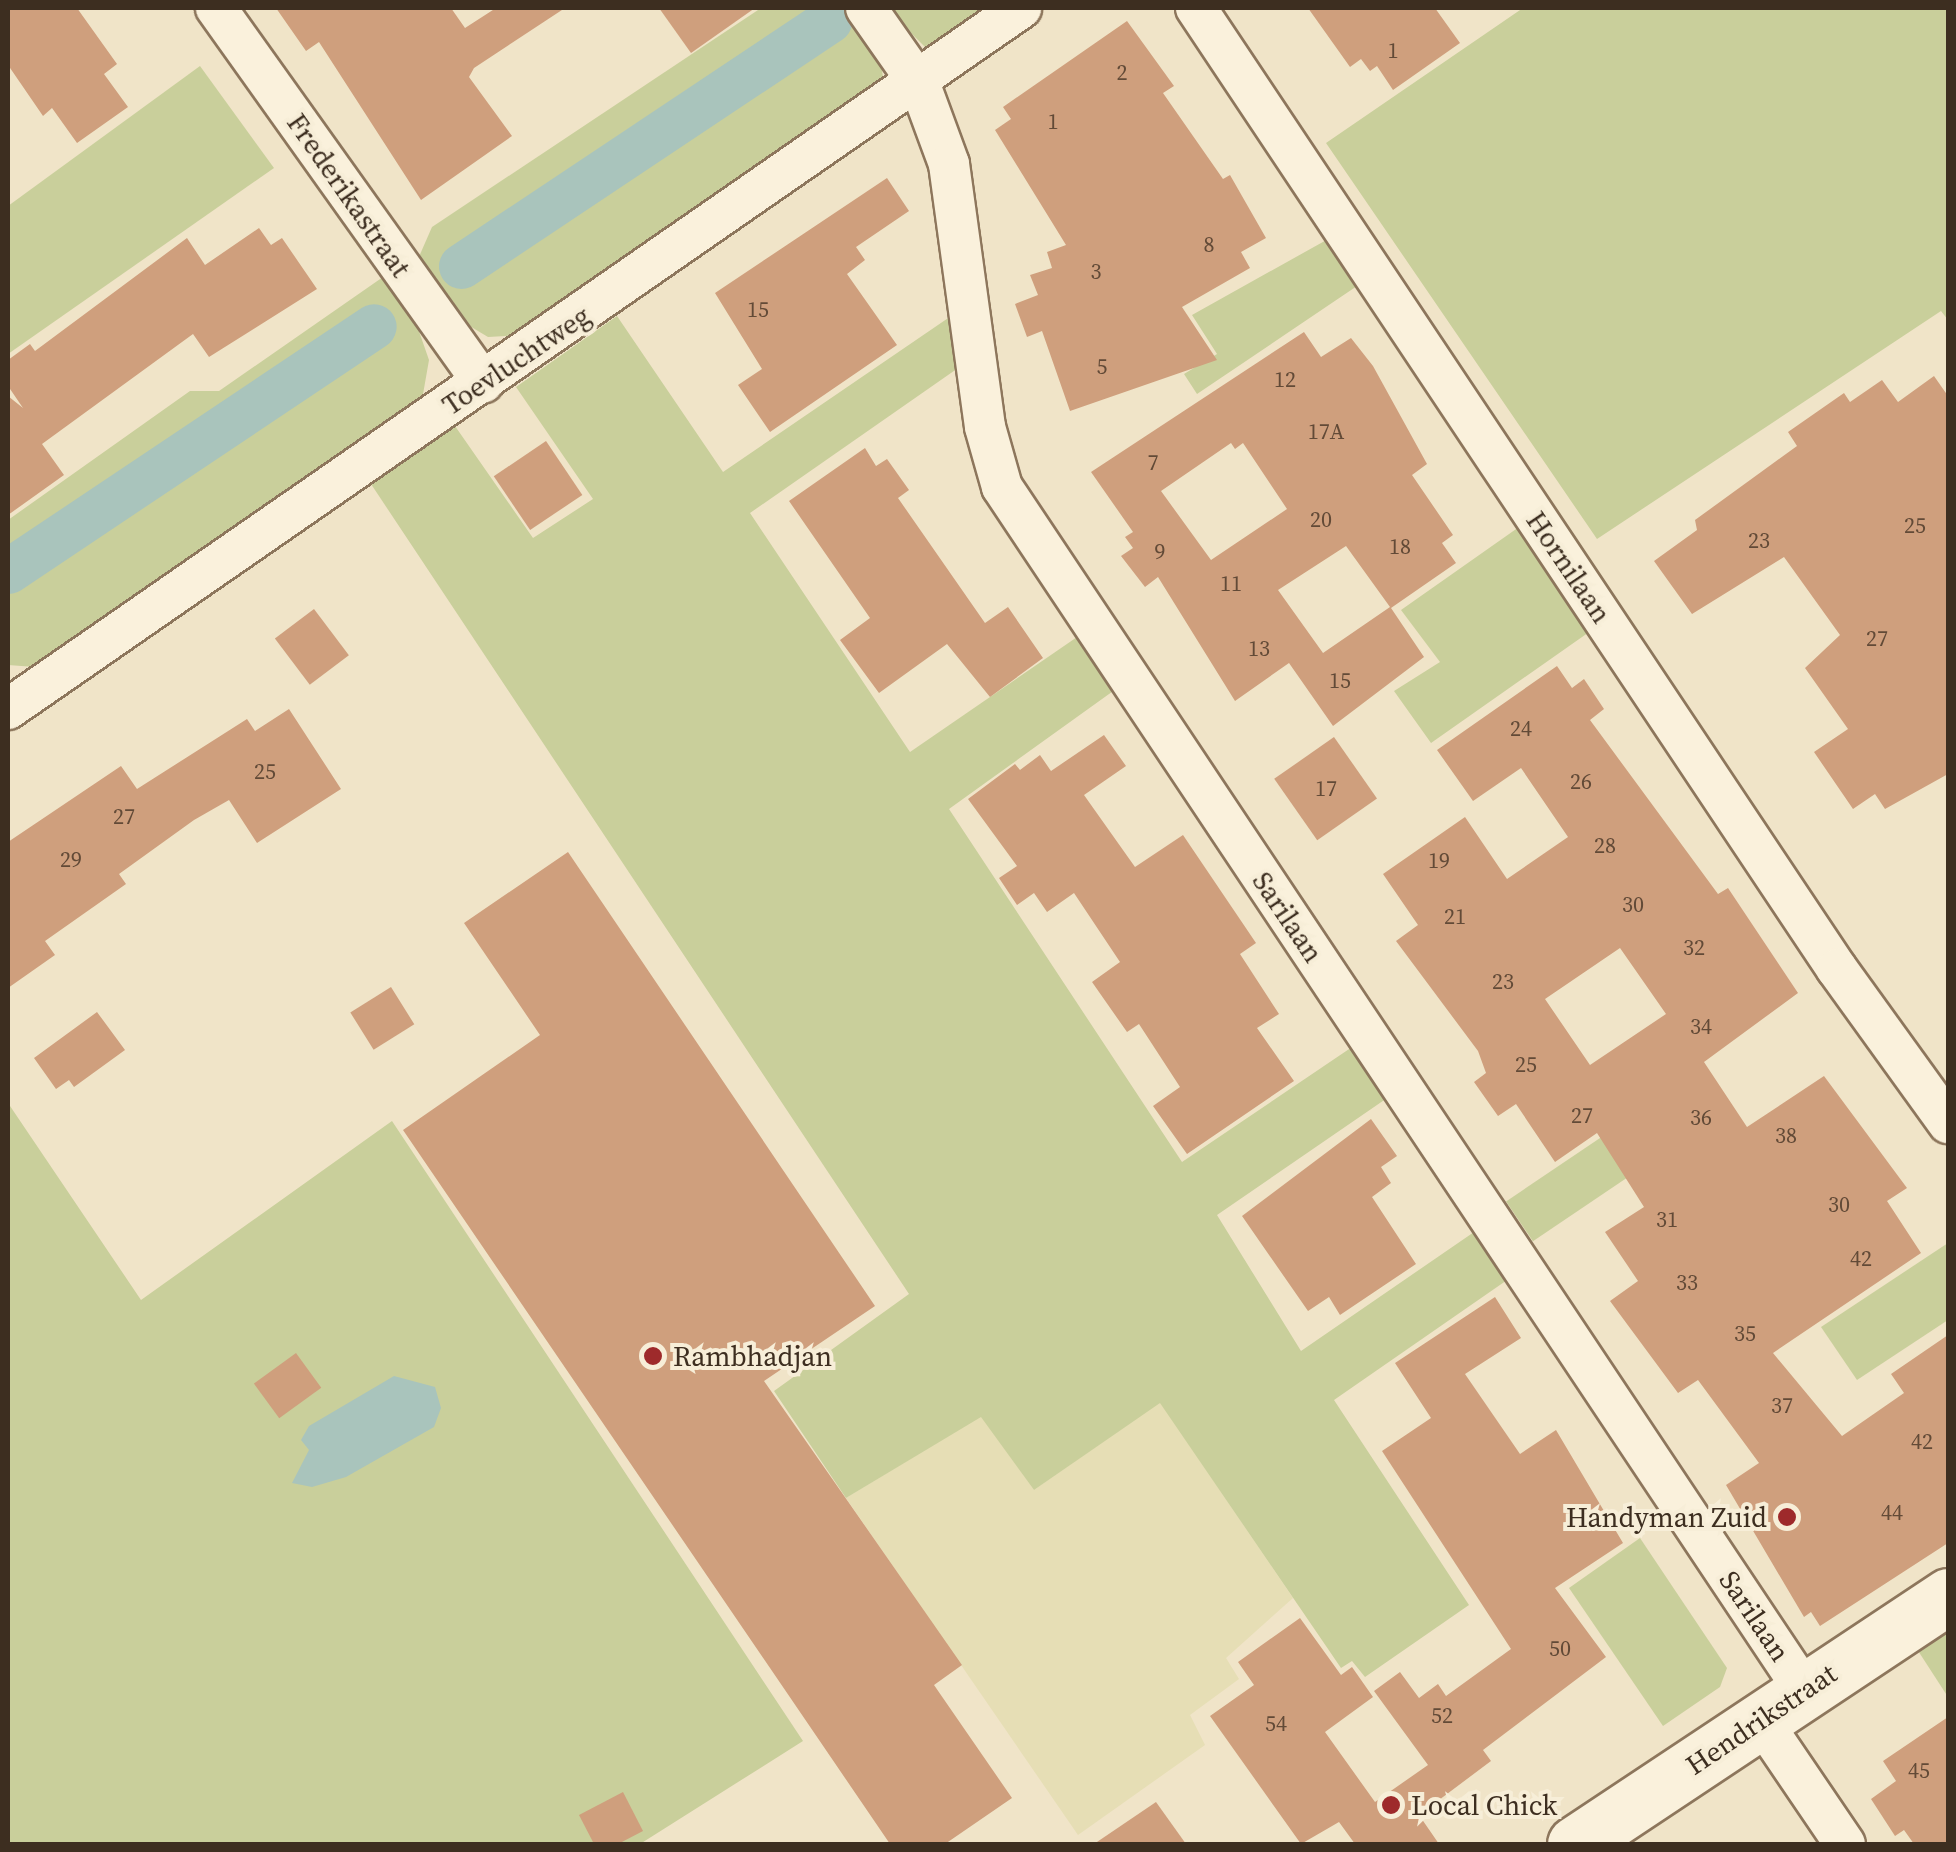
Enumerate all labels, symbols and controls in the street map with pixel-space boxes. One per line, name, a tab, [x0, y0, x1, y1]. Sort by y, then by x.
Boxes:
house number: 1	[1388, 38, 1398, 64]
house number: 2	[1117, 60, 1127, 86]
street label: Frederikastraat	[280, 107, 418, 283]
house number: 1	[1048, 109, 1058, 135]
house number: 8	[1204, 232, 1214, 258]
house number: 3	[1091, 259, 1101, 285]
house number: 15	[747, 297, 769, 323]
street label: Toevluchtweg	[436, 298, 596, 422]
house number: 5	[1097, 354, 1107, 380]
house number: 12	[1274, 367, 1296, 393]
house number: 17A	[1308, 419, 1344, 445]
house number: 7	[1148, 450, 1158, 476]
street label: Hornilaan	[1519, 505, 1619, 629]
house number: 20	[1310, 507, 1332, 533]
house number: 25	[1904, 513, 1926, 539]
house number: 23	[1748, 528, 1770, 554]
house number: 18	[1389, 534, 1411, 560]
house number: 9	[1155, 539, 1165, 565]
house number: 11	[1220, 571, 1242, 597]
house number: 27	[1866, 626, 1888, 652]
house number: 13	[1248, 636, 1270, 662]
house number: 15	[1329, 668, 1351, 694]
house number: 24	[1510, 716, 1532, 742]
house number: 25	[254, 759, 276, 785]
house number: 26	[1570, 769, 1592, 795]
house number: 17	[1315, 776, 1337, 802]
house number: 27	[113, 804, 135, 830]
house number: 28	[1594, 833, 1616, 859]
house number: 29	[60, 847, 82, 873]
house number: 19	[1428, 848, 1450, 874]
street label: Sarilaan	[1246, 865, 1330, 969]
house number: 30	[1622, 892, 1644, 918]
house number: 21	[1444, 904, 1466, 930]
house number: 32	[1683, 935, 1705, 961]
house number: 23	[1492, 969, 1514, 995]
house number: 34	[1690, 1014, 1712, 1040]
house number: 25	[1515, 1052, 1537, 1078]
house number: 27	[1571, 1103, 1593, 1129]
house number: 36	[1690, 1105, 1712, 1131]
house number: 38	[1775, 1123, 1797, 1149]
house number: 30	[1828, 1192, 1850, 1218]
house number: 31	[1656, 1207, 1678, 1233]
house number: 42	[1850, 1246, 1872, 1272]
house number: 33	[1676, 1270, 1698, 1296]
house number: 35	[1734, 1321, 1756, 1347]
place label: Rambhadjan	[673, 1339, 832, 1373]
marker: Rambhadjan	[642, 1345, 664, 1367]
house number: 37	[1771, 1393, 1793, 1419]
house number: 42	[1911, 1429, 1933, 1455]
place label: Handyman Zuid	[1566, 1500, 1767, 1534]
house number: 44	[1881, 1500, 1903, 1526]
marker: Handyman Zuid	[1776, 1506, 1798, 1528]
street label: Sarilaan	[1713, 1564, 1797, 1668]
house number: 50	[1549, 1636, 1571, 1662]
street label: Hendrikstraat	[1679, 1656, 1843, 1782]
house number: 52	[1431, 1703, 1453, 1729]
house number: 54	[1265, 1711, 1287, 1737]
house number: 45	[1908, 1758, 1930, 1784]
place label: Local Chick	[1411, 1788, 1557, 1822]
marker: Local Chick	[1380, 1794, 1402, 1816]

